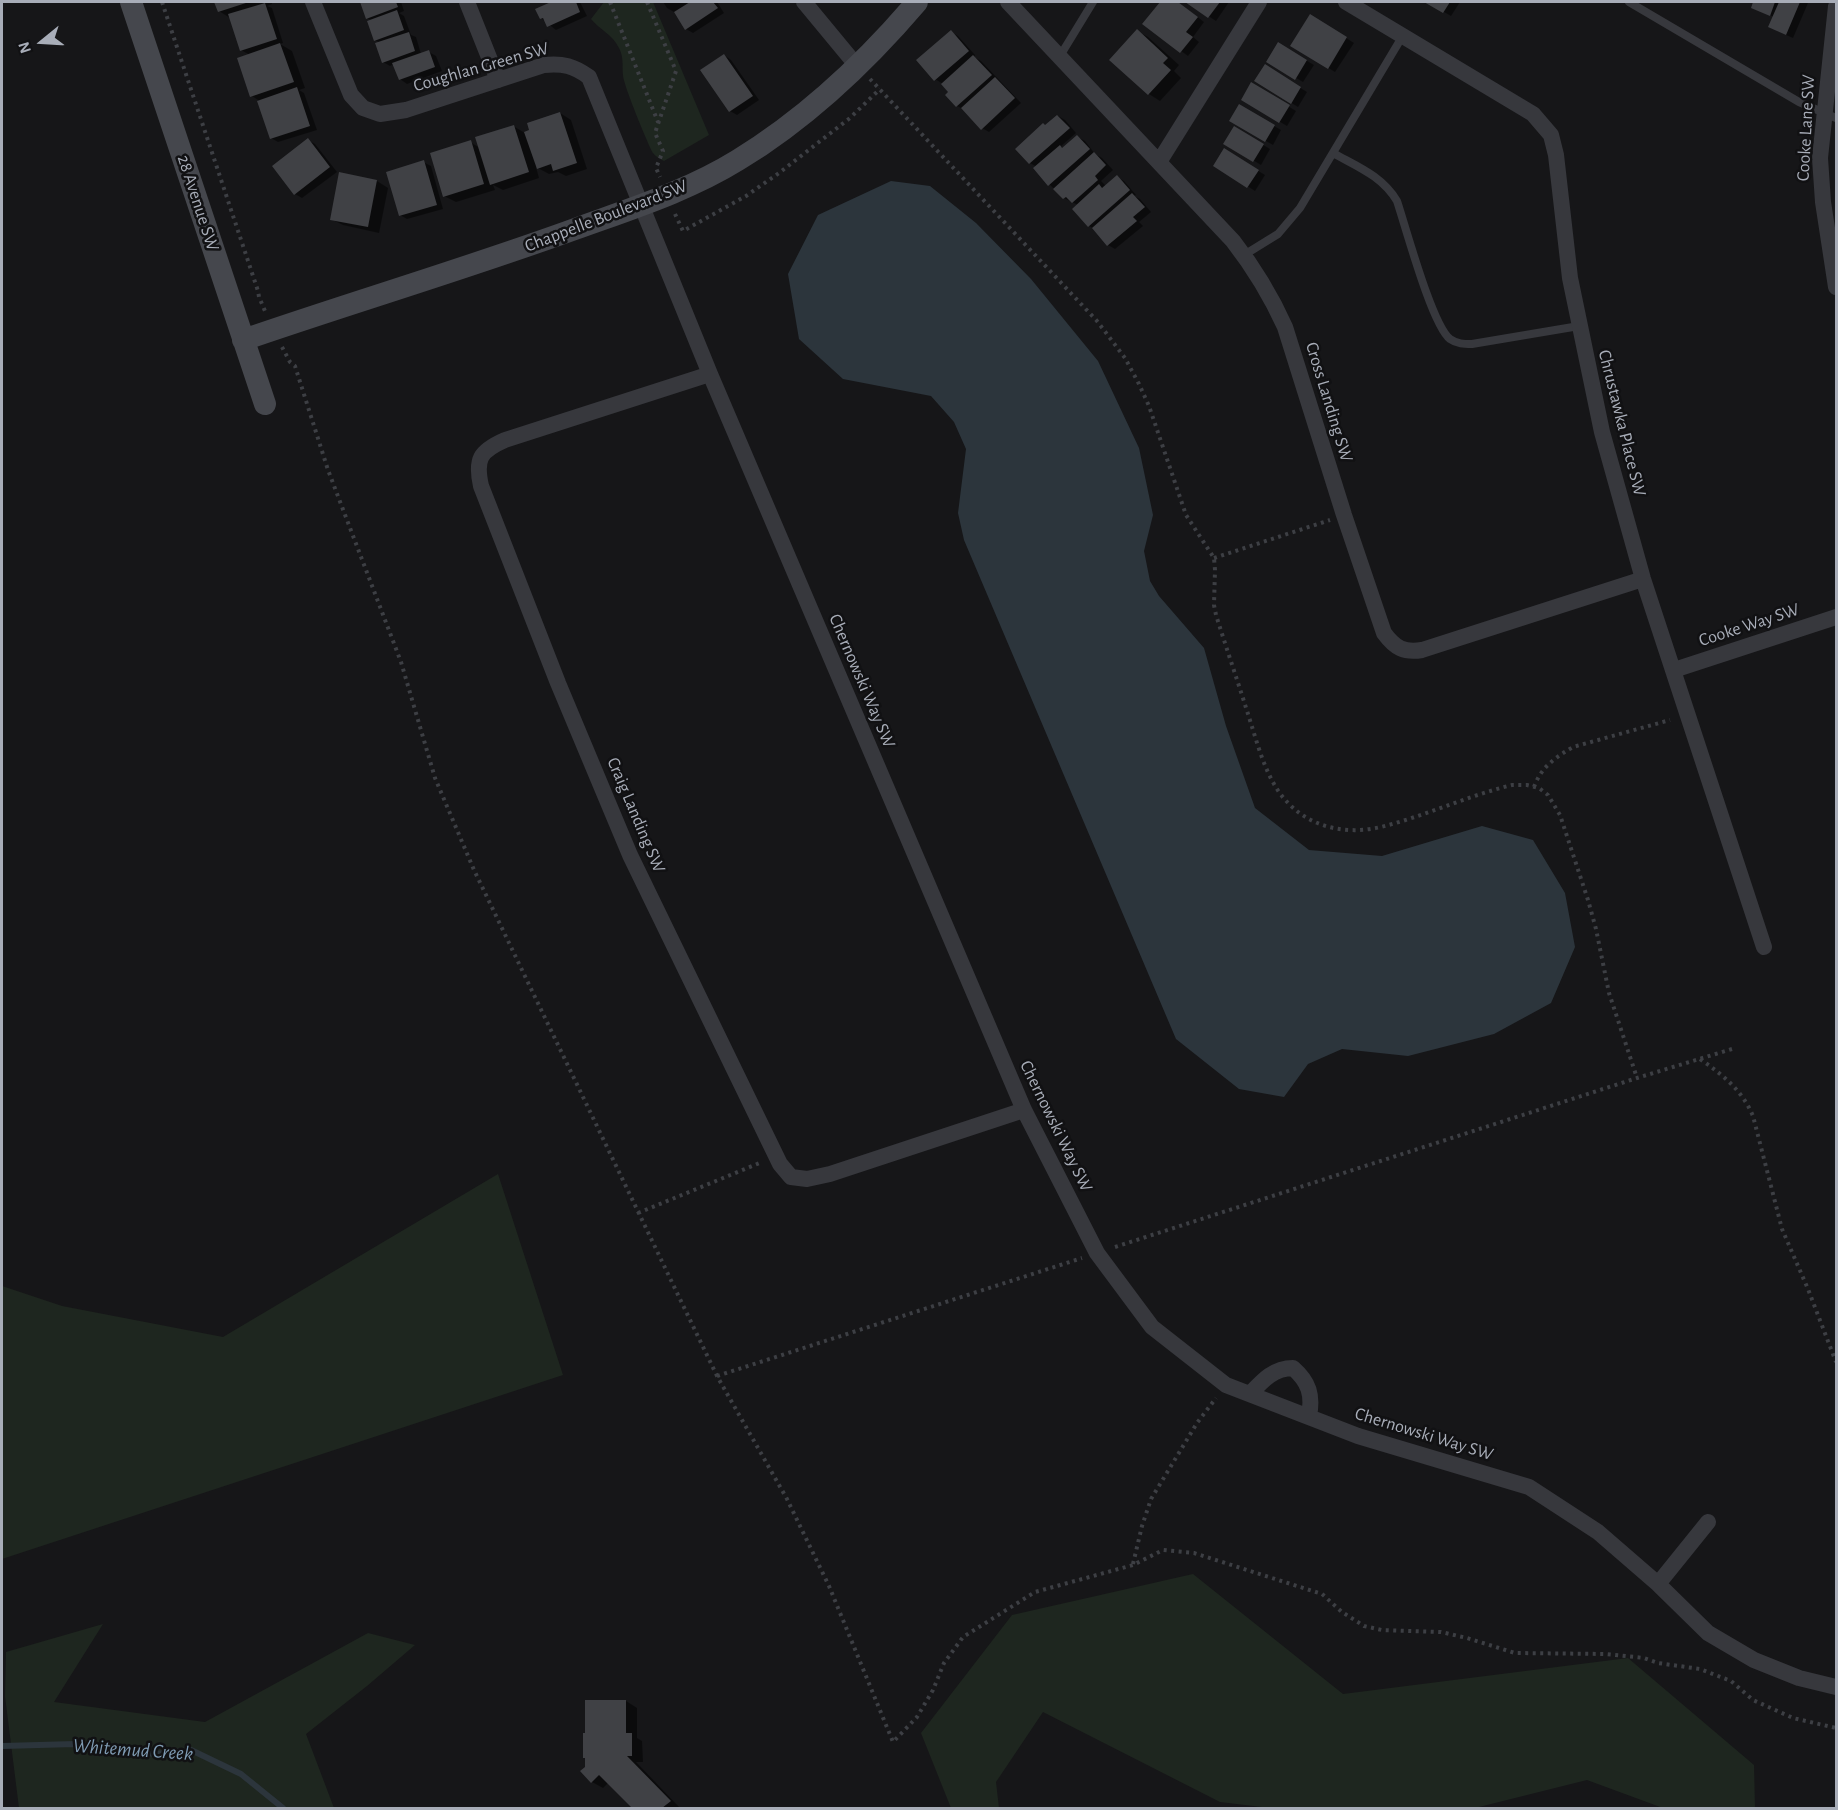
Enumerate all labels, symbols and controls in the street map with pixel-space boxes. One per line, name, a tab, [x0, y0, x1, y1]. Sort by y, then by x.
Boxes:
north arrow	[12, 12, 72, 72]
street label: Coughlan Green SW	[411, 37, 551, 97]
text: N	[16, 40, 34, 55]
street label: Cooke Lane SW	[1792, 74, 1820, 182]
street label: 28 Avenue SW	[172, 152, 224, 254]
street label: Chappelle Boulevard SW	[522, 175, 690, 257]
street label: Cross Landing SW	[1301, 339, 1357, 465]
street label: Chrustawka Place SW	[1593, 348, 1651, 498]
street label: Cooke Way SW	[1696, 599, 1802, 651]
street label: Chernowski Way SW	[824, 611, 900, 751]
street label: Craig Landing SW	[602, 754, 670, 876]
street label: Chernowski Way SW	[1015, 1057, 1097, 1195]
street label: Chernowski Way SW	[1352, 1403, 1496, 1465]
water label: Whitemud Creek	[72, 1734, 194, 1766]

